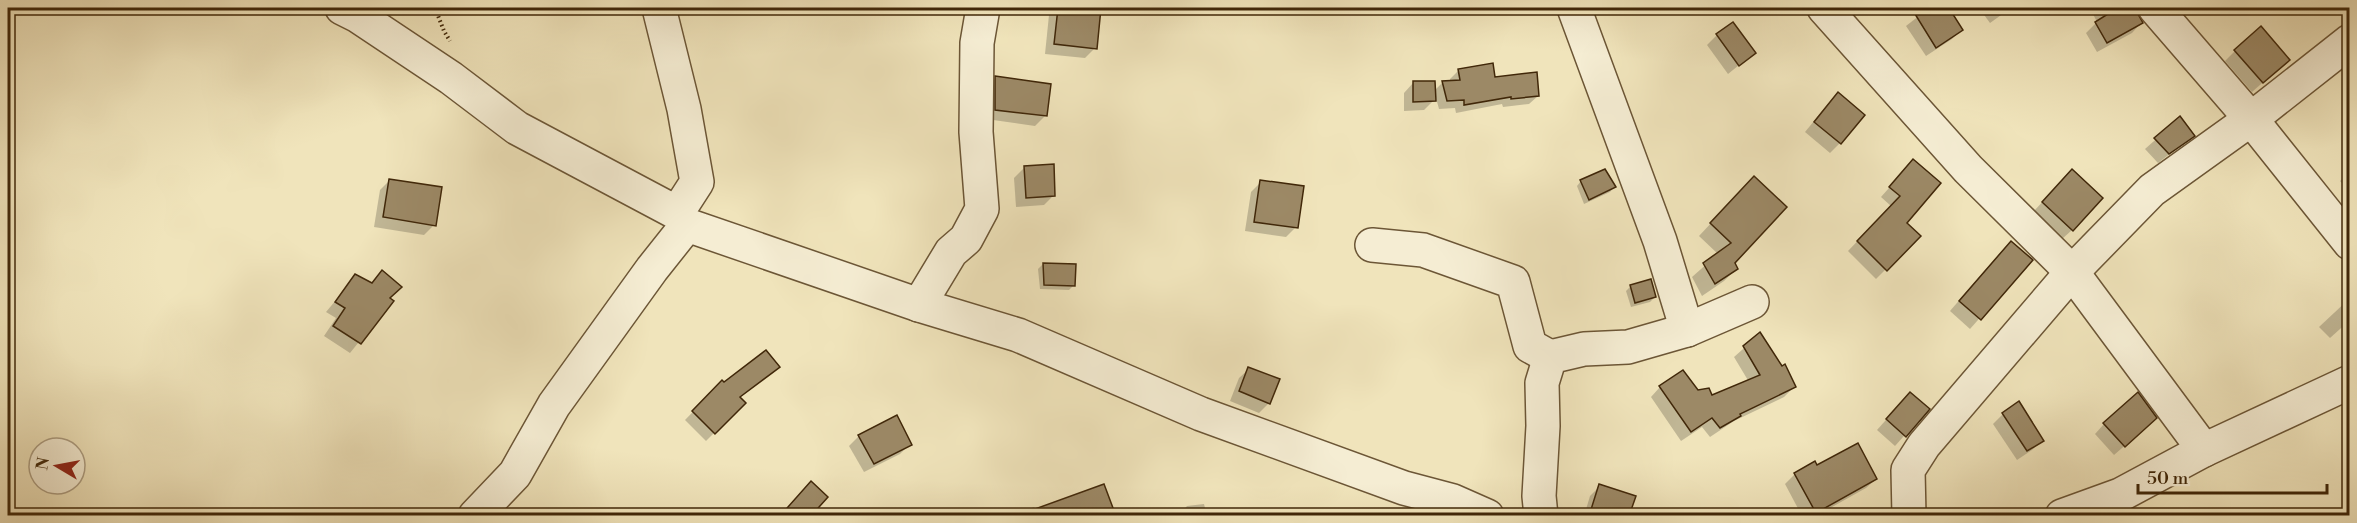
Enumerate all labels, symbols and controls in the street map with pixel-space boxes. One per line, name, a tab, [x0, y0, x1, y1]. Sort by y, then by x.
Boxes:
north arrow	[27, 436, 87, 496]
text: N	[32, 455, 54, 472]
scale bar	[2138, 457, 2327, 495]
text: 50 m	[2147, 467, 2189, 490]

